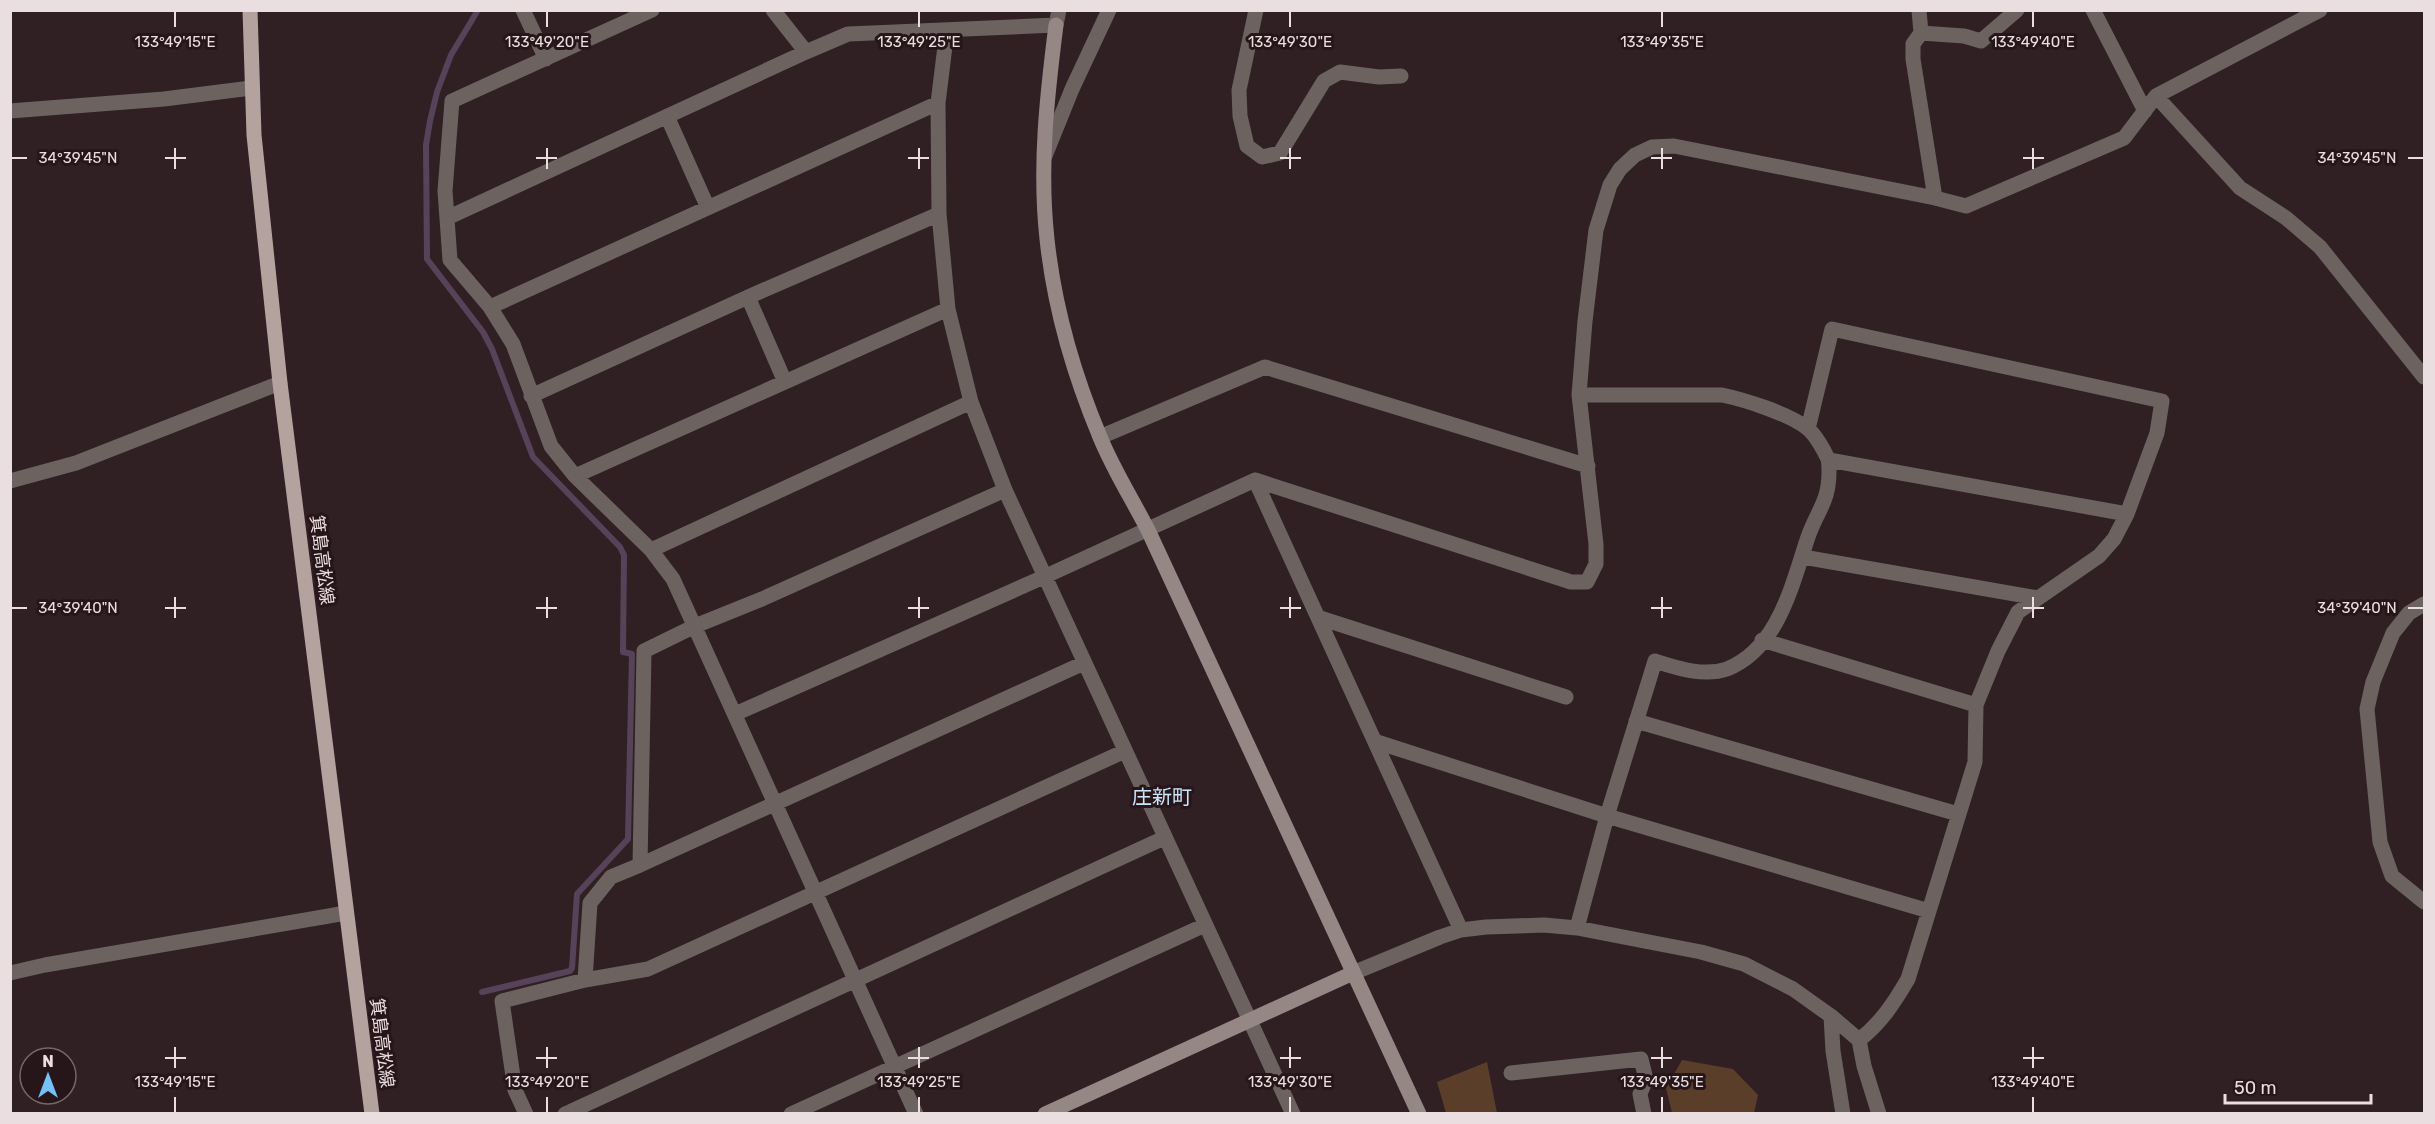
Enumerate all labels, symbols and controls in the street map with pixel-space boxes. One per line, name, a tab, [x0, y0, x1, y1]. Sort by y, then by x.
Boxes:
text: 133°49'15"E	[134, 33, 216, 51]
text: 133°49'20"E	[505, 33, 589, 51]
text: 133°49'25"E	[877, 33, 961, 51]
text: 133°49'30"E	[1248, 33, 1332, 51]
text: 133°49'35"E	[1620, 33, 1704, 51]
text: 133°49'40"E	[1991, 33, 2075, 51]
text: 34°39'45"N	[39, 149, 117, 167]
text: 34°39'45"N	[2318, 149, 2396, 167]
street label: 箕島高松線	[306, 514, 338, 606]
text: 34°39'40"N	[38, 599, 118, 617]
text: 34°39'40"N	[2317, 599, 2397, 617]
district label: 庄新町	[1132, 785, 1192, 809]
street label: 箕島高松線	[366, 997, 398, 1089]
north arrow	[18, 1046, 78, 1106]
text: N	[42, 1052, 54, 1071]
scale bar	[2225, 1067, 2370, 1105]
text: 133°49'15"E	[134, 1073, 216, 1091]
text: 133°49'20"E	[505, 1073, 589, 1091]
text: 133°49'25"E	[877, 1073, 961, 1091]
text: 133°49'30"E	[1248, 1073, 1332, 1091]
text: 133°49'35"E	[1620, 1073, 1704, 1091]
text: 133°49'40"E	[1991, 1073, 2075, 1091]
text: 50 m	[2234, 1077, 2277, 1099]

